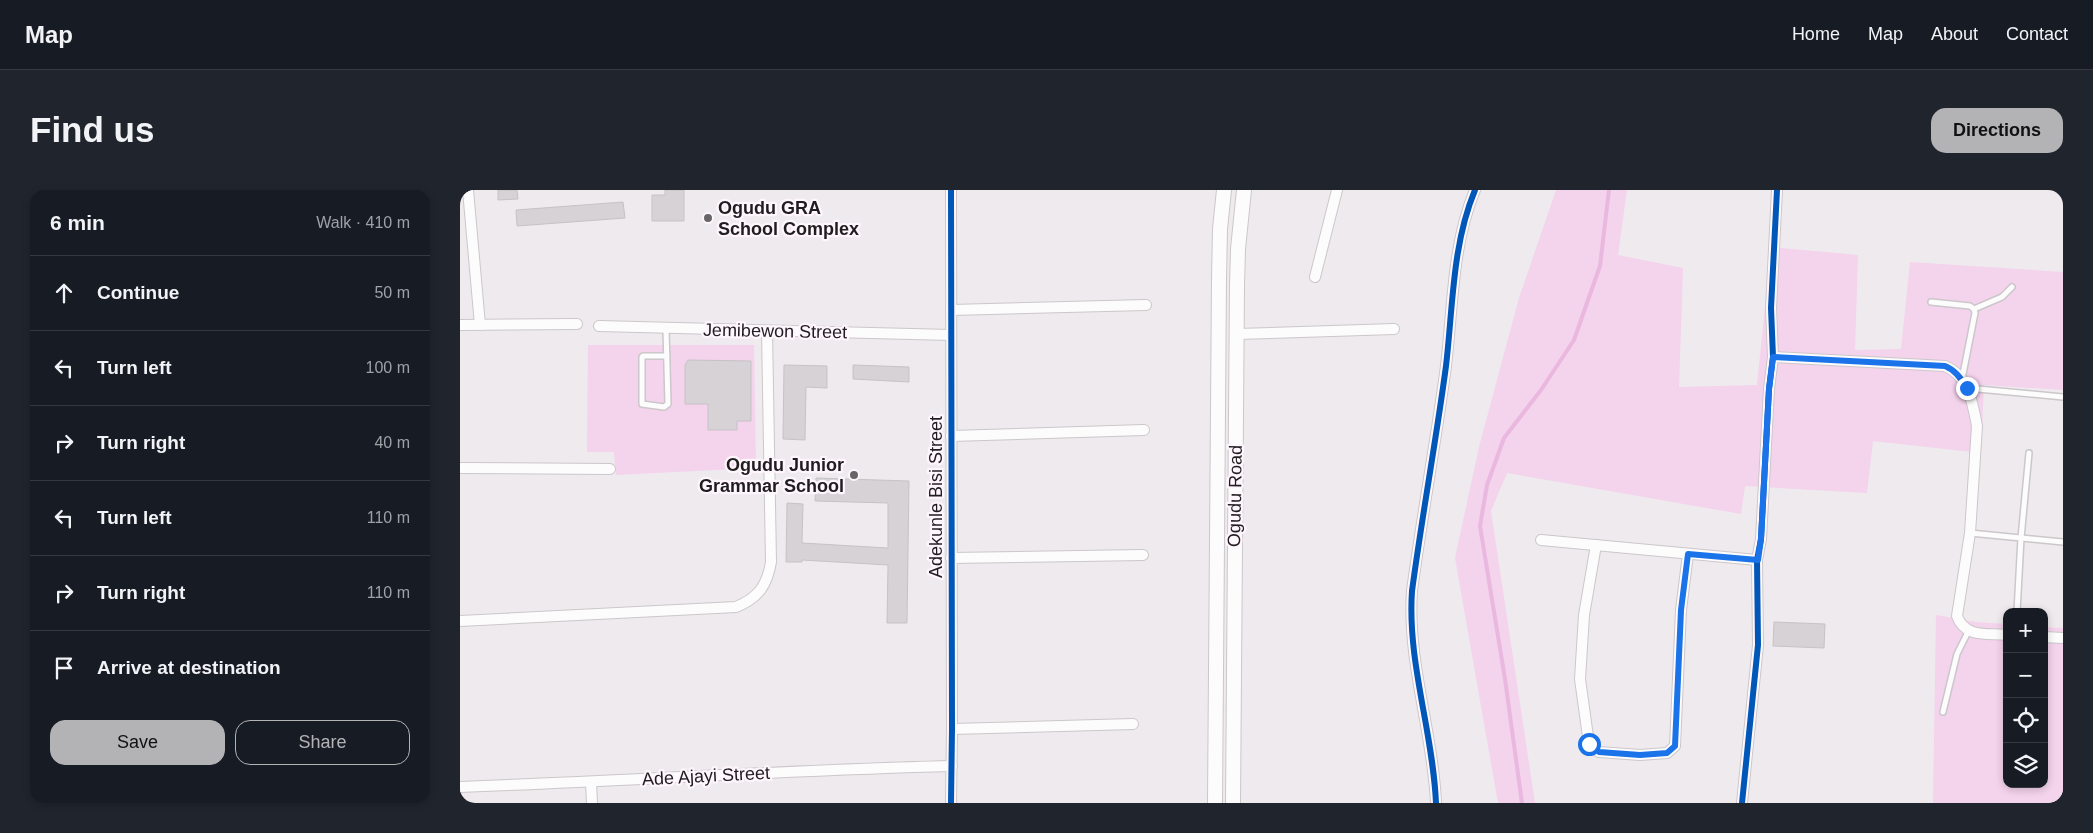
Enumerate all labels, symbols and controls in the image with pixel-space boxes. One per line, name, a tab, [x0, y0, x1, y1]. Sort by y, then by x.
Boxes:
text: Map	[25, 21, 73, 48]
text: Home	[1792, 24, 1840, 44]
text: Map	[1868, 24, 1903, 44]
text: About	[1931, 24, 1978, 44]
text: Contact	[2006, 24, 2068, 44]
button: Directions	[1931, 108, 2063, 153]
text: Find us	[30, 110, 154, 149]
place label: Ogudu GRA School Complex	[718, 198, 859, 239]
text: 6 min	[50, 211, 105, 234]
marker: Ogudu GRA School Complex	[702, 212, 714, 224]
text: Walk · 410 m	[316, 214, 410, 231]
icon: ahead	[50, 279, 78, 307]
text: Continue	[97, 282, 179, 303]
text: 50 m	[374, 284, 410, 301]
street label: Jemibewon Street	[703, 320, 847, 342]
icon: left	[50, 354, 78, 382]
text: Turn left	[97, 357, 172, 378]
text: 100 m	[366, 359, 410, 376]
route end	[1956, 377, 1979, 400]
street label: Adekunle Bisi Street	[926, 416, 946, 578]
icon: right	[50, 429, 78, 457]
text: Turn right	[97, 432, 185, 453]
text: 40 m	[374, 434, 410, 451]
street label: Ogudu Road	[1224, 445, 1246, 547]
place label: Ogudu Junior Grammar School	[699, 455, 844, 496]
marker: Ogudu Junior Grammar School	[848, 469, 860, 481]
icon: left	[50, 504, 78, 532]
text: Turn left	[97, 507, 172, 528]
text: 110 m	[367, 509, 410, 526]
icon: right	[50, 579, 78, 607]
text: Turn right	[97, 582, 185, 603]
text: 110 m	[367, 584, 410, 601]
map controls	[2003, 608, 2048, 788]
button: +	[2003, 608, 2048, 653]
button: −	[2003, 653, 2048, 698]
icon: arrive	[50, 654, 78, 682]
text: Arrive at destination	[97, 657, 281, 678]
button: locate	[2003, 698, 2048, 743]
button: Save	[50, 720, 225, 765]
button: Share	[235, 720, 410, 765]
route start	[1578, 733, 1601, 756]
button: layers	[2003, 743, 2048, 788]
street label: Ade Ajayi Street	[642, 763, 770, 789]

